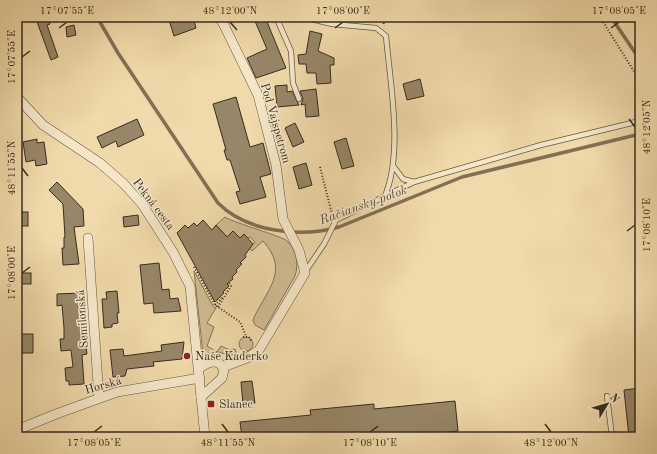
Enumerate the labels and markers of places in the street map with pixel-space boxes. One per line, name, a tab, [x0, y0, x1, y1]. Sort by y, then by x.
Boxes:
marker: Naše Kaderko	[182, 351, 192, 361]
place label: Naše Kaderko	[195, 351, 268, 363]
marker: Slanec	[206, 399, 216, 409]
place label: Slanec	[219, 399, 253, 411]

